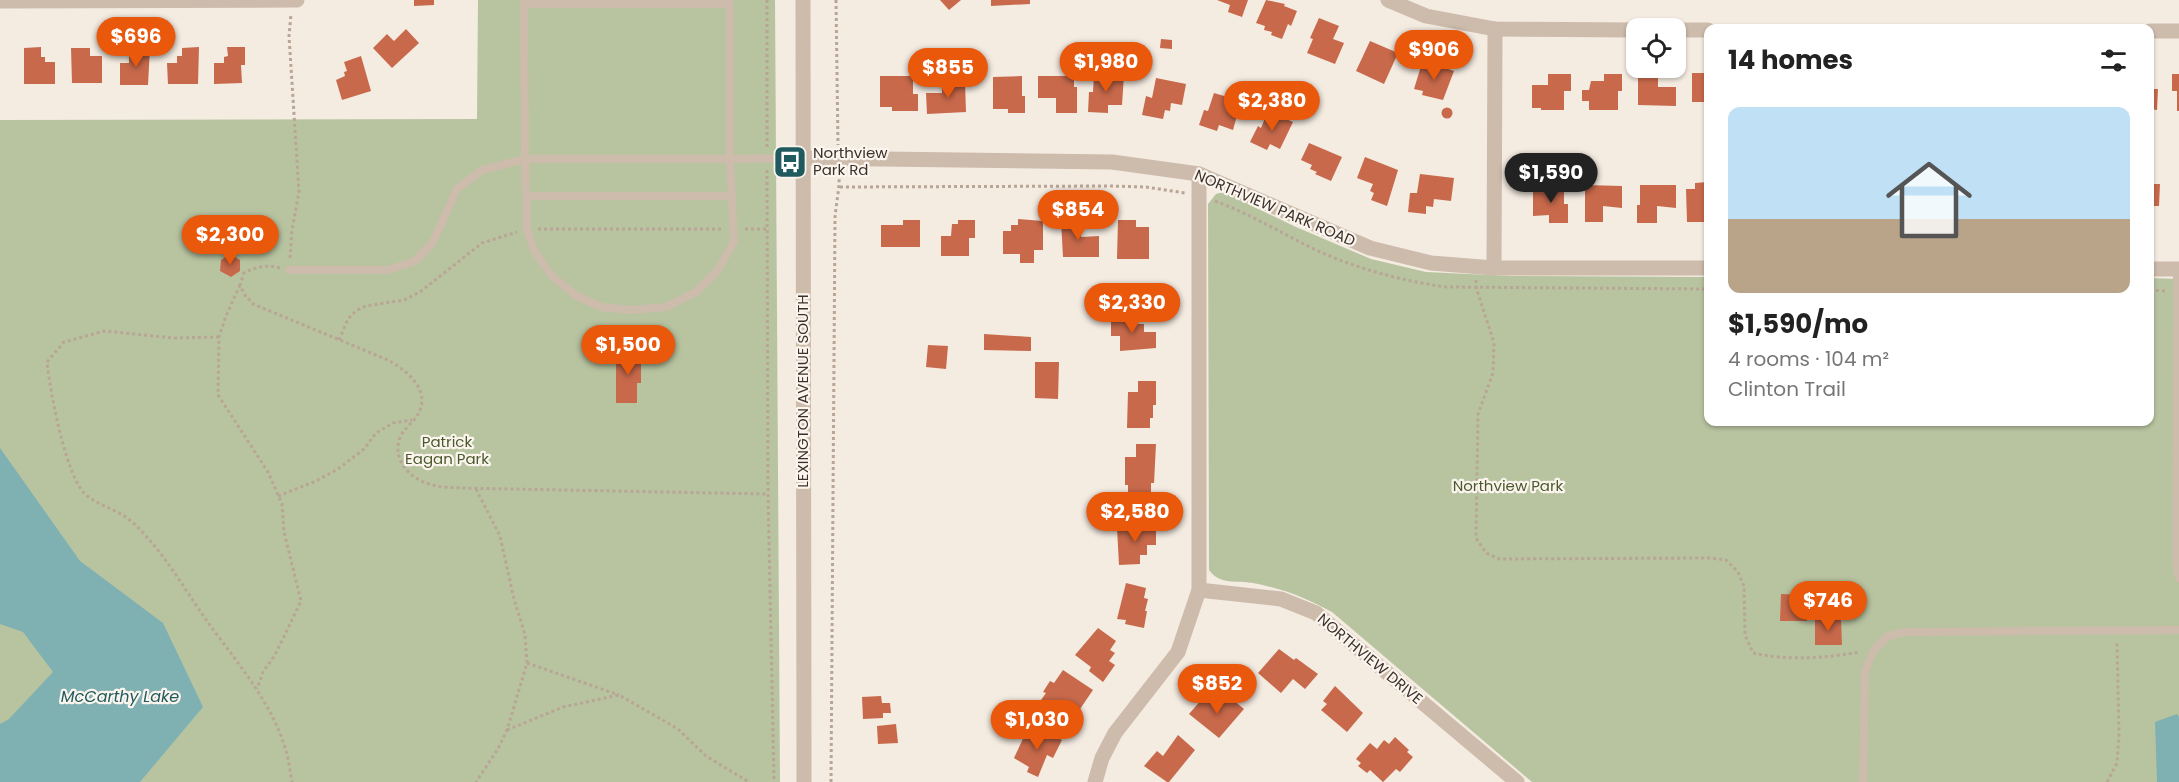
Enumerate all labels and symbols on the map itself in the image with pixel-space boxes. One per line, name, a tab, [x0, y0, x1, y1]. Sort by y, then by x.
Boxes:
pin: $696	[100, 17, 172, 68]
pin: $906	[1398, 30, 1470, 81]
pin: $1,980	[1057, 42, 1155, 93]
pin: $855	[912, 48, 984, 99]
pin: $2,380	[1223, 81, 1321, 132]
place label: Northview Park Rd	[813, 142, 888, 180]
bus stop icon: Northview Park Rd	[772, 144, 808, 180]
pin: $1,590	[1502, 153, 1600, 204]
street label: NORTHVIEW PARK ROAD	[1192, 164, 1359, 251]
pin: $854	[1042, 190, 1114, 241]
pin: $2,300	[181, 215, 279, 266]
pin: $2,330	[1083, 283, 1181, 334]
street label: LEXINGTON AVENUE SOUTH	[792, 294, 813, 488]
pin: $1,500	[579, 325, 677, 376]
park label: Patrick Eagan Park	[405, 431, 489, 469]
park label: Northview Park	[1453, 475, 1564, 496]
pin: $2,580	[1086, 492, 1184, 543]
pin: $746	[1792, 581, 1864, 632]
street label: NORTHVIEW DRIVE	[1313, 608, 1427, 709]
pin: $852	[1181, 664, 1253, 715]
water label: McCarthy Lake	[61, 685, 179, 708]
pin: $1,030	[988, 700, 1086, 751]

